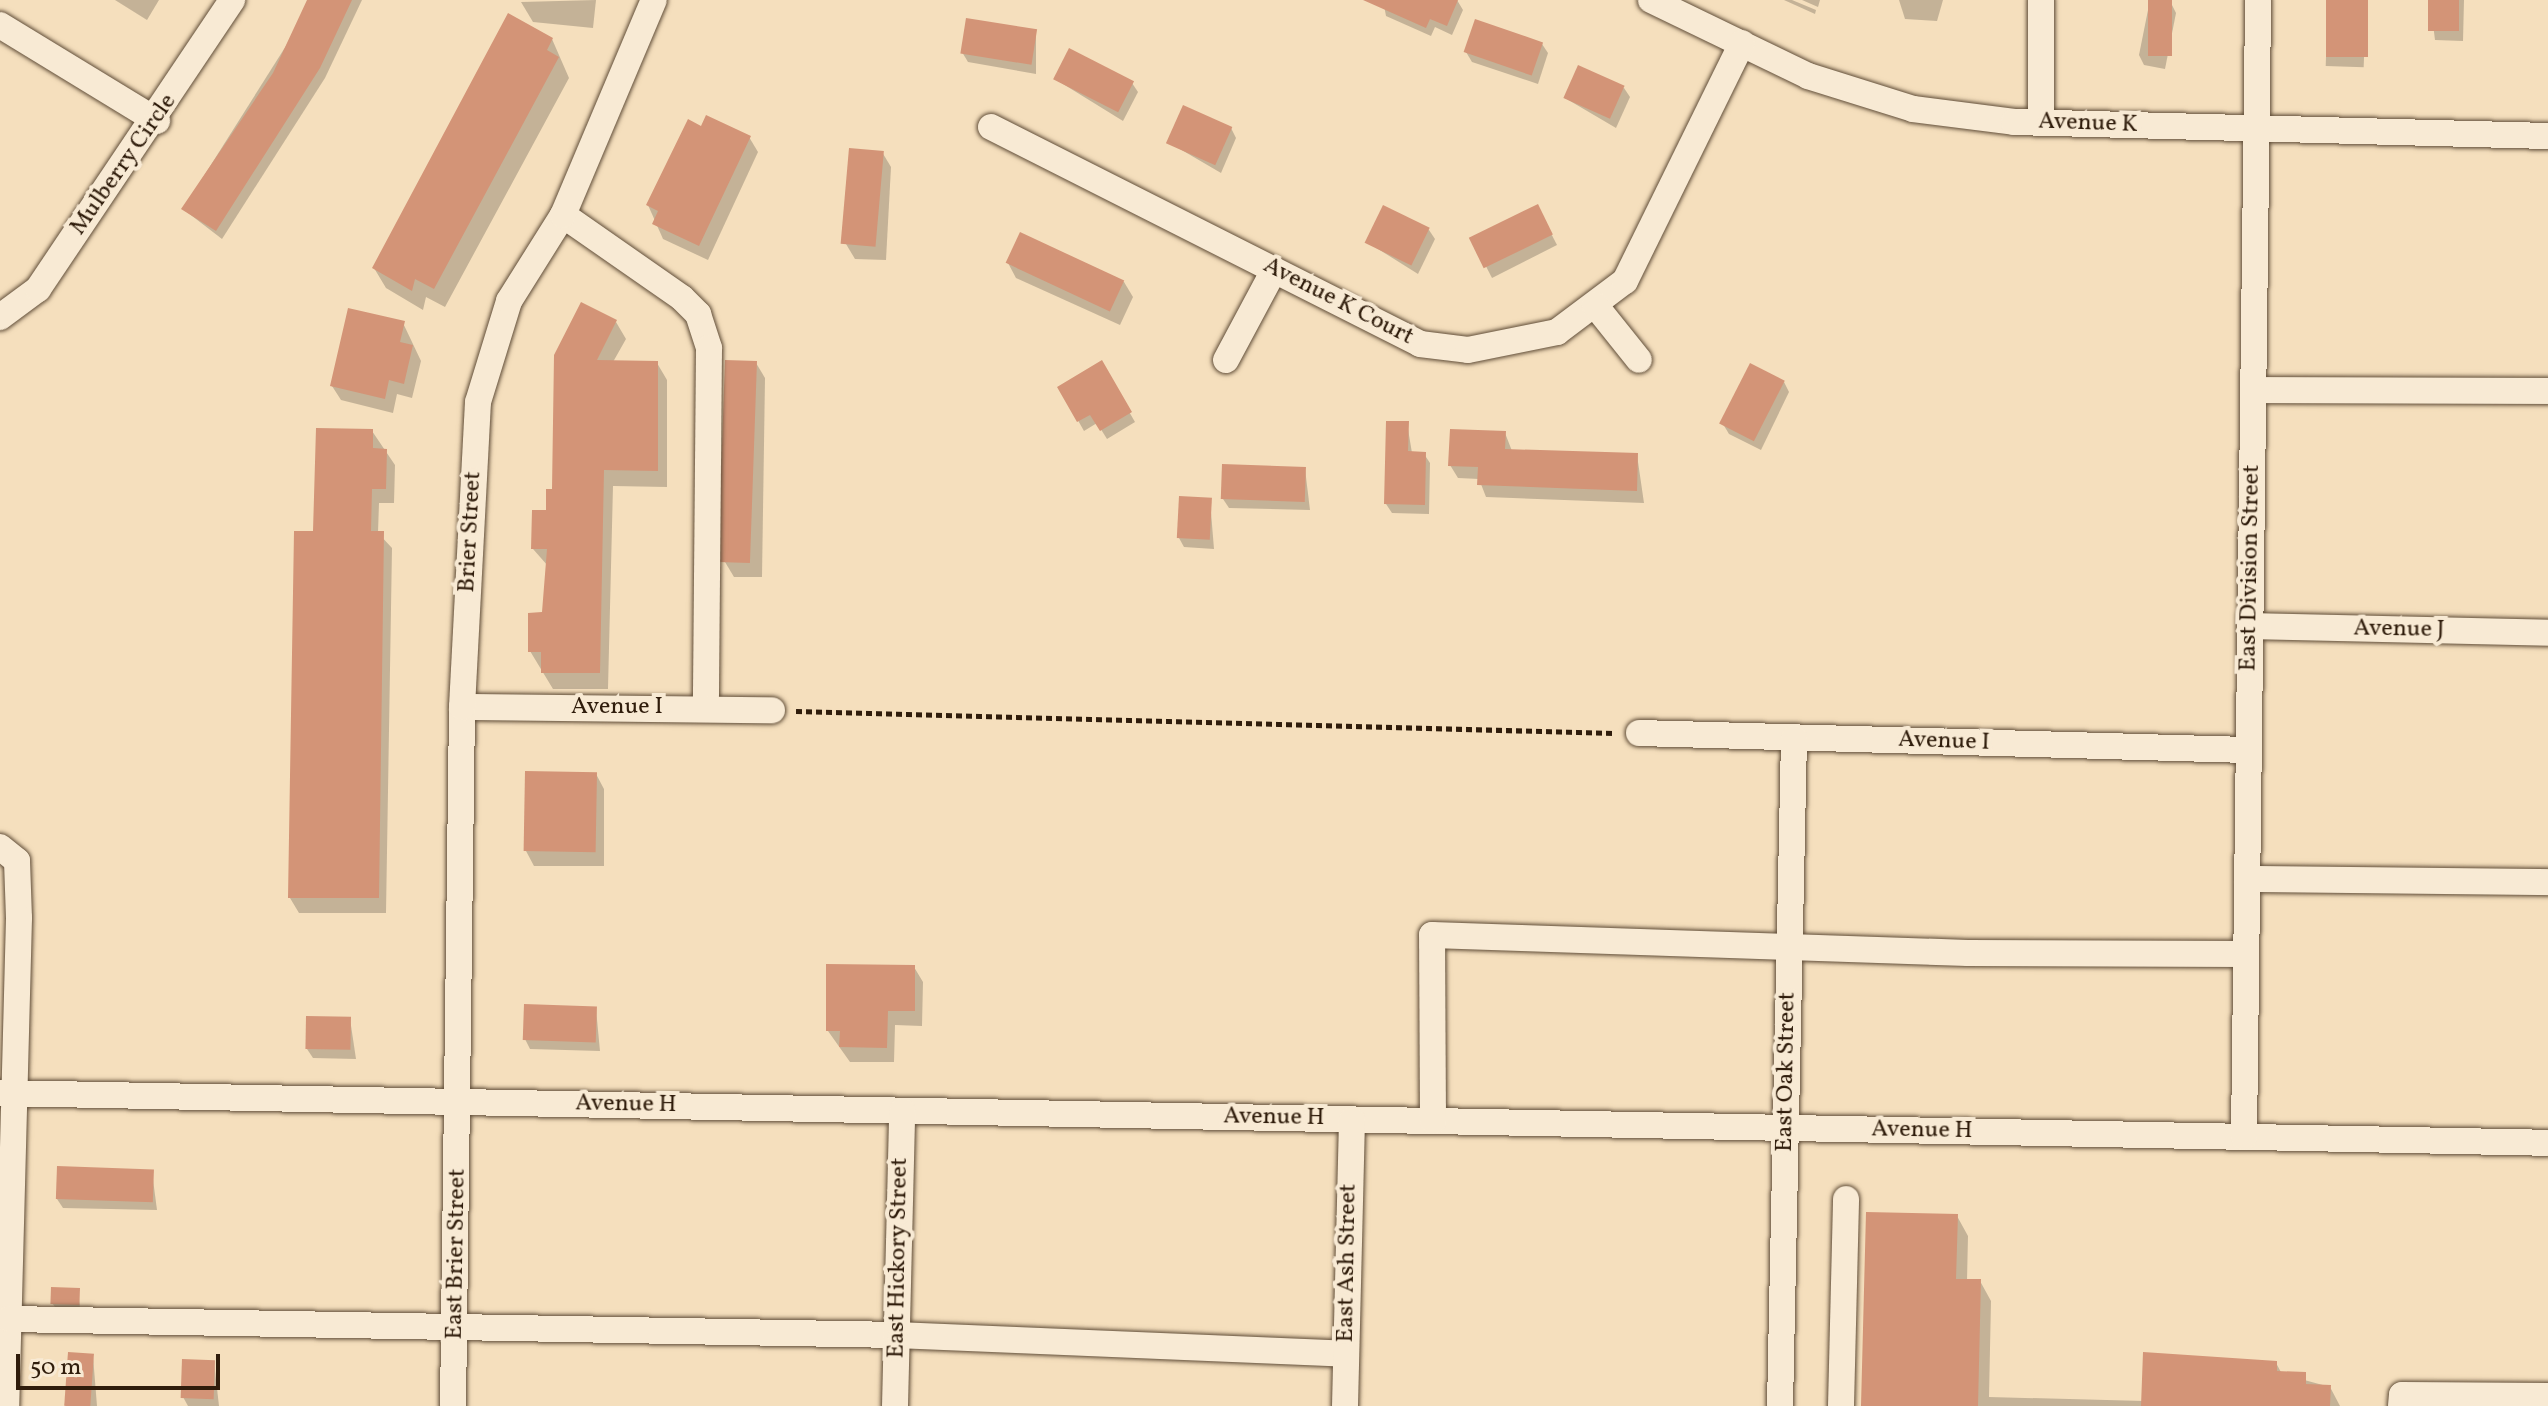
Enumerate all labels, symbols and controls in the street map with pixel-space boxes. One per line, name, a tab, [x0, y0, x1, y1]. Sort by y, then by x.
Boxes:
street label: Mulberry Circle	[64, 89, 184, 241]
street label: Avenue K	[2038, 108, 2138, 140]
street label: Avenue K Court	[1258, 252, 1418, 352]
street label: East Division Street	[2235, 464, 2267, 672]
street label: Brier Street	[453, 471, 489, 593]
street label: Avenue J	[2353, 615, 2445, 645]
street label: Avenue I	[571, 694, 663, 722]
street label: Avenue I	[1898, 726, 1990, 758]
street label: East Oak Street	[1771, 992, 1803, 1152]
street label: Avenue H	[575, 1090, 677, 1120]
street label: Avenue H	[1223, 1103, 1325, 1133]
street label: Avenue H	[1871, 1116, 1973, 1146]
street label: East Hickory Street	[883, 1157, 915, 1359]
street label: East Brier Street	[441, 1168, 473, 1340]
street label: East Ash Street	[1332, 1183, 1364, 1343]
scale bar	[20, 1338, 224, 1388]
text: 50 m	[30, 1351, 82, 1385]

